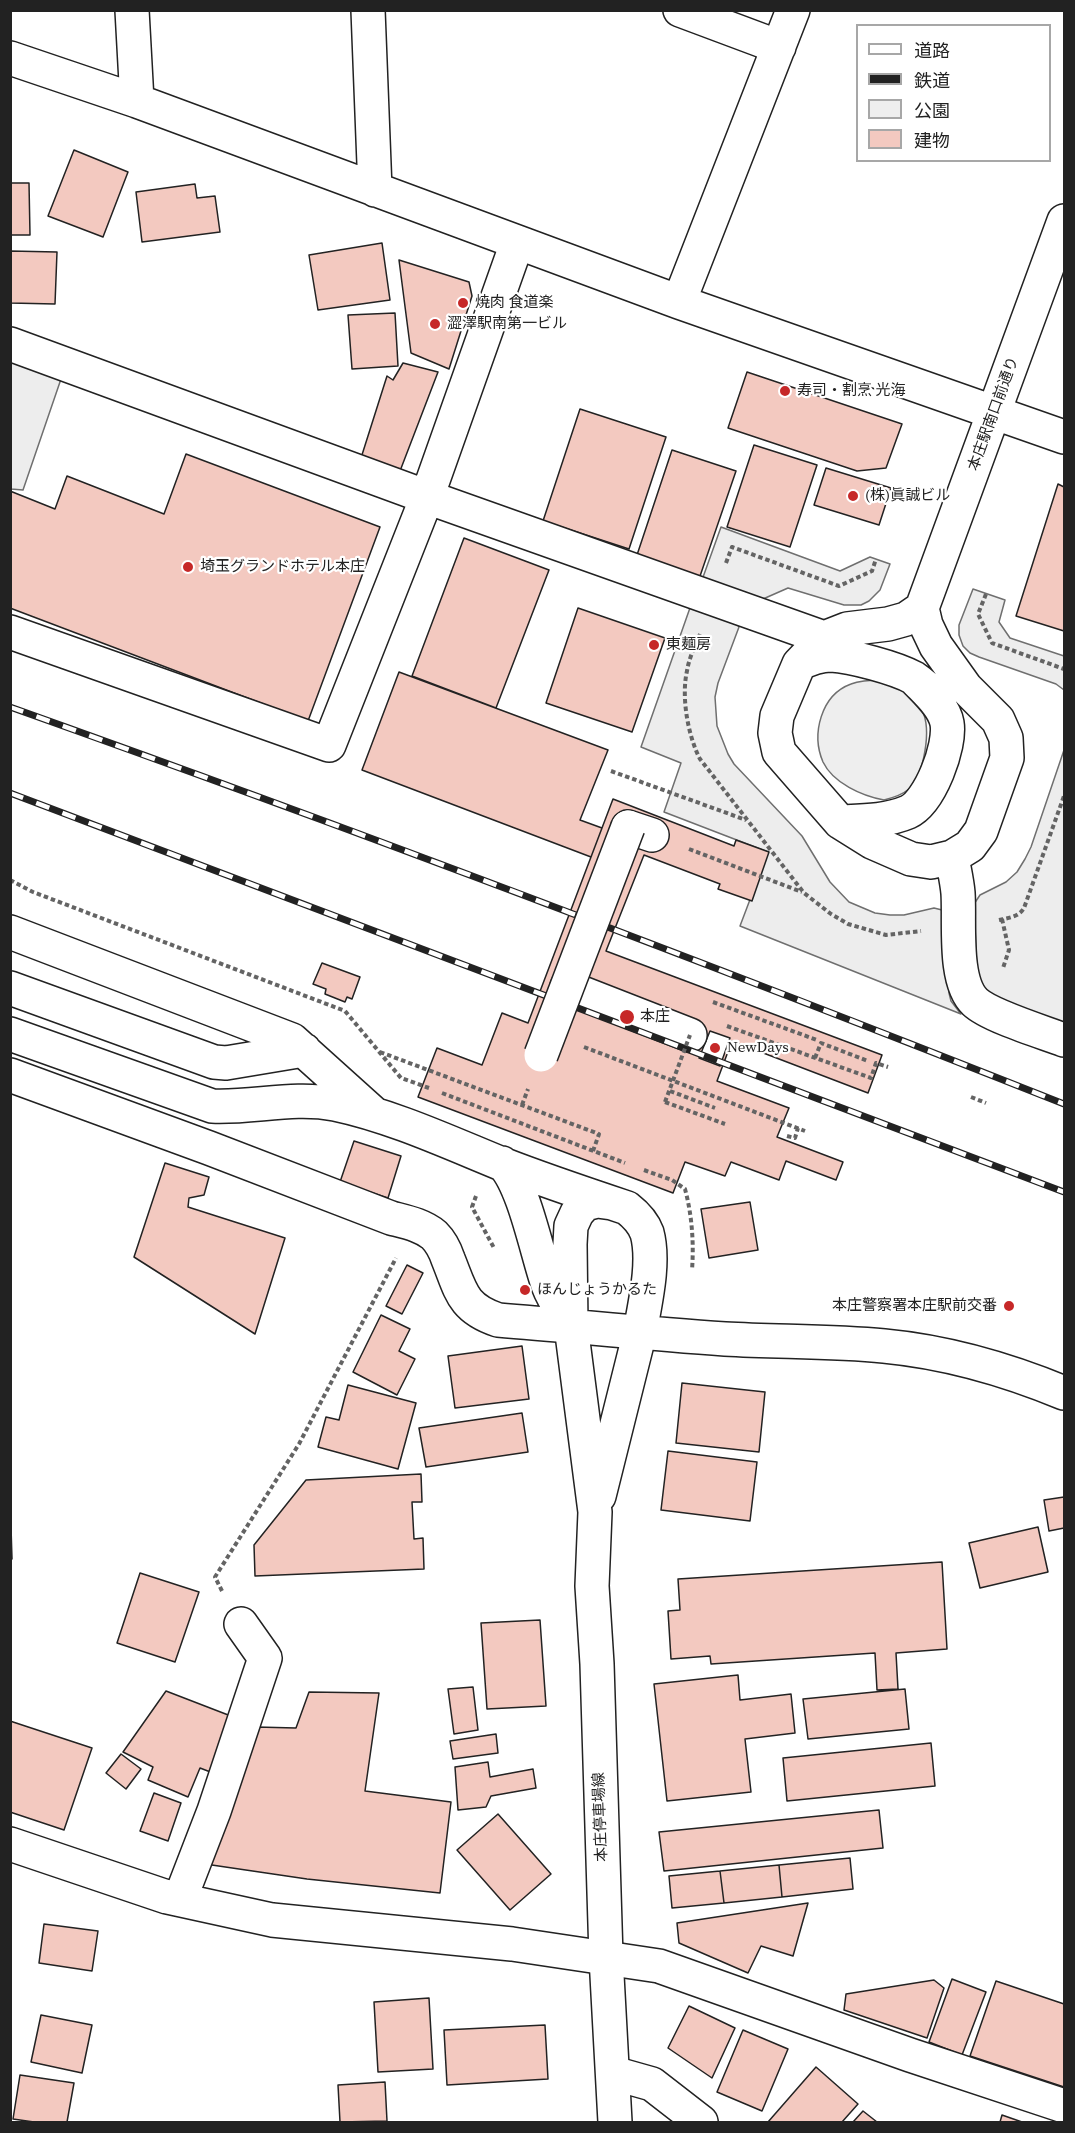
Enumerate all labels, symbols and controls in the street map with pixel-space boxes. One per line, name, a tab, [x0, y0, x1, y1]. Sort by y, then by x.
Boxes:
legend	[856, 24, 1051, 162]
text: 道路	[914, 38, 950, 63]
text: 鉄道	[914, 68, 950, 93]
text: 公園	[914, 98, 950, 123]
text: 建物	[914, 128, 950, 153]
place label: 焼肉 食道楽	[475, 294, 553, 312]
marker: 焼肉 食道楽	[456, 296, 470, 310]
place label: 澀澤駅南第一ビル	[447, 315, 567, 333]
marker: 澀澤駅南第一ビル	[428, 317, 442, 331]
street label: 本庄駅南口前通り	[965, 355, 1023, 473]
place label: 寿司・割烹 光海	[797, 382, 905, 400]
marker: 寿司・割烹 光海	[778, 384, 792, 398]
place label: (株)眞誠ビル	[865, 487, 950, 505]
marker: (株)眞誠ビル	[846, 489, 860, 503]
place label: 埼玉グランドホテル本庄	[200, 558, 365, 576]
marker: 埼玉グランドホテル本庄	[181, 560, 195, 574]
place label: 東麺房	[666, 636, 711, 654]
marker: 東麺房	[647, 638, 661, 652]
marker: 本庄	[618, 1008, 636, 1026]
place label: 本庄	[640, 1008, 670, 1026]
place label: NewDays	[727, 1039, 789, 1057]
marker: NewDays	[708, 1041, 722, 1055]
place label: ほんじょうかるた	[537, 1281, 657, 1299]
marker: ほんじょうかるた	[518, 1283, 532, 1297]
place label: 本庄警察署本庄駅前交番	[832, 1297, 997, 1315]
marker: 本庄警察署本庄駅前交番	[1002, 1299, 1016, 1313]
street label: 本庄停車場線	[590, 1772, 612, 1862]

